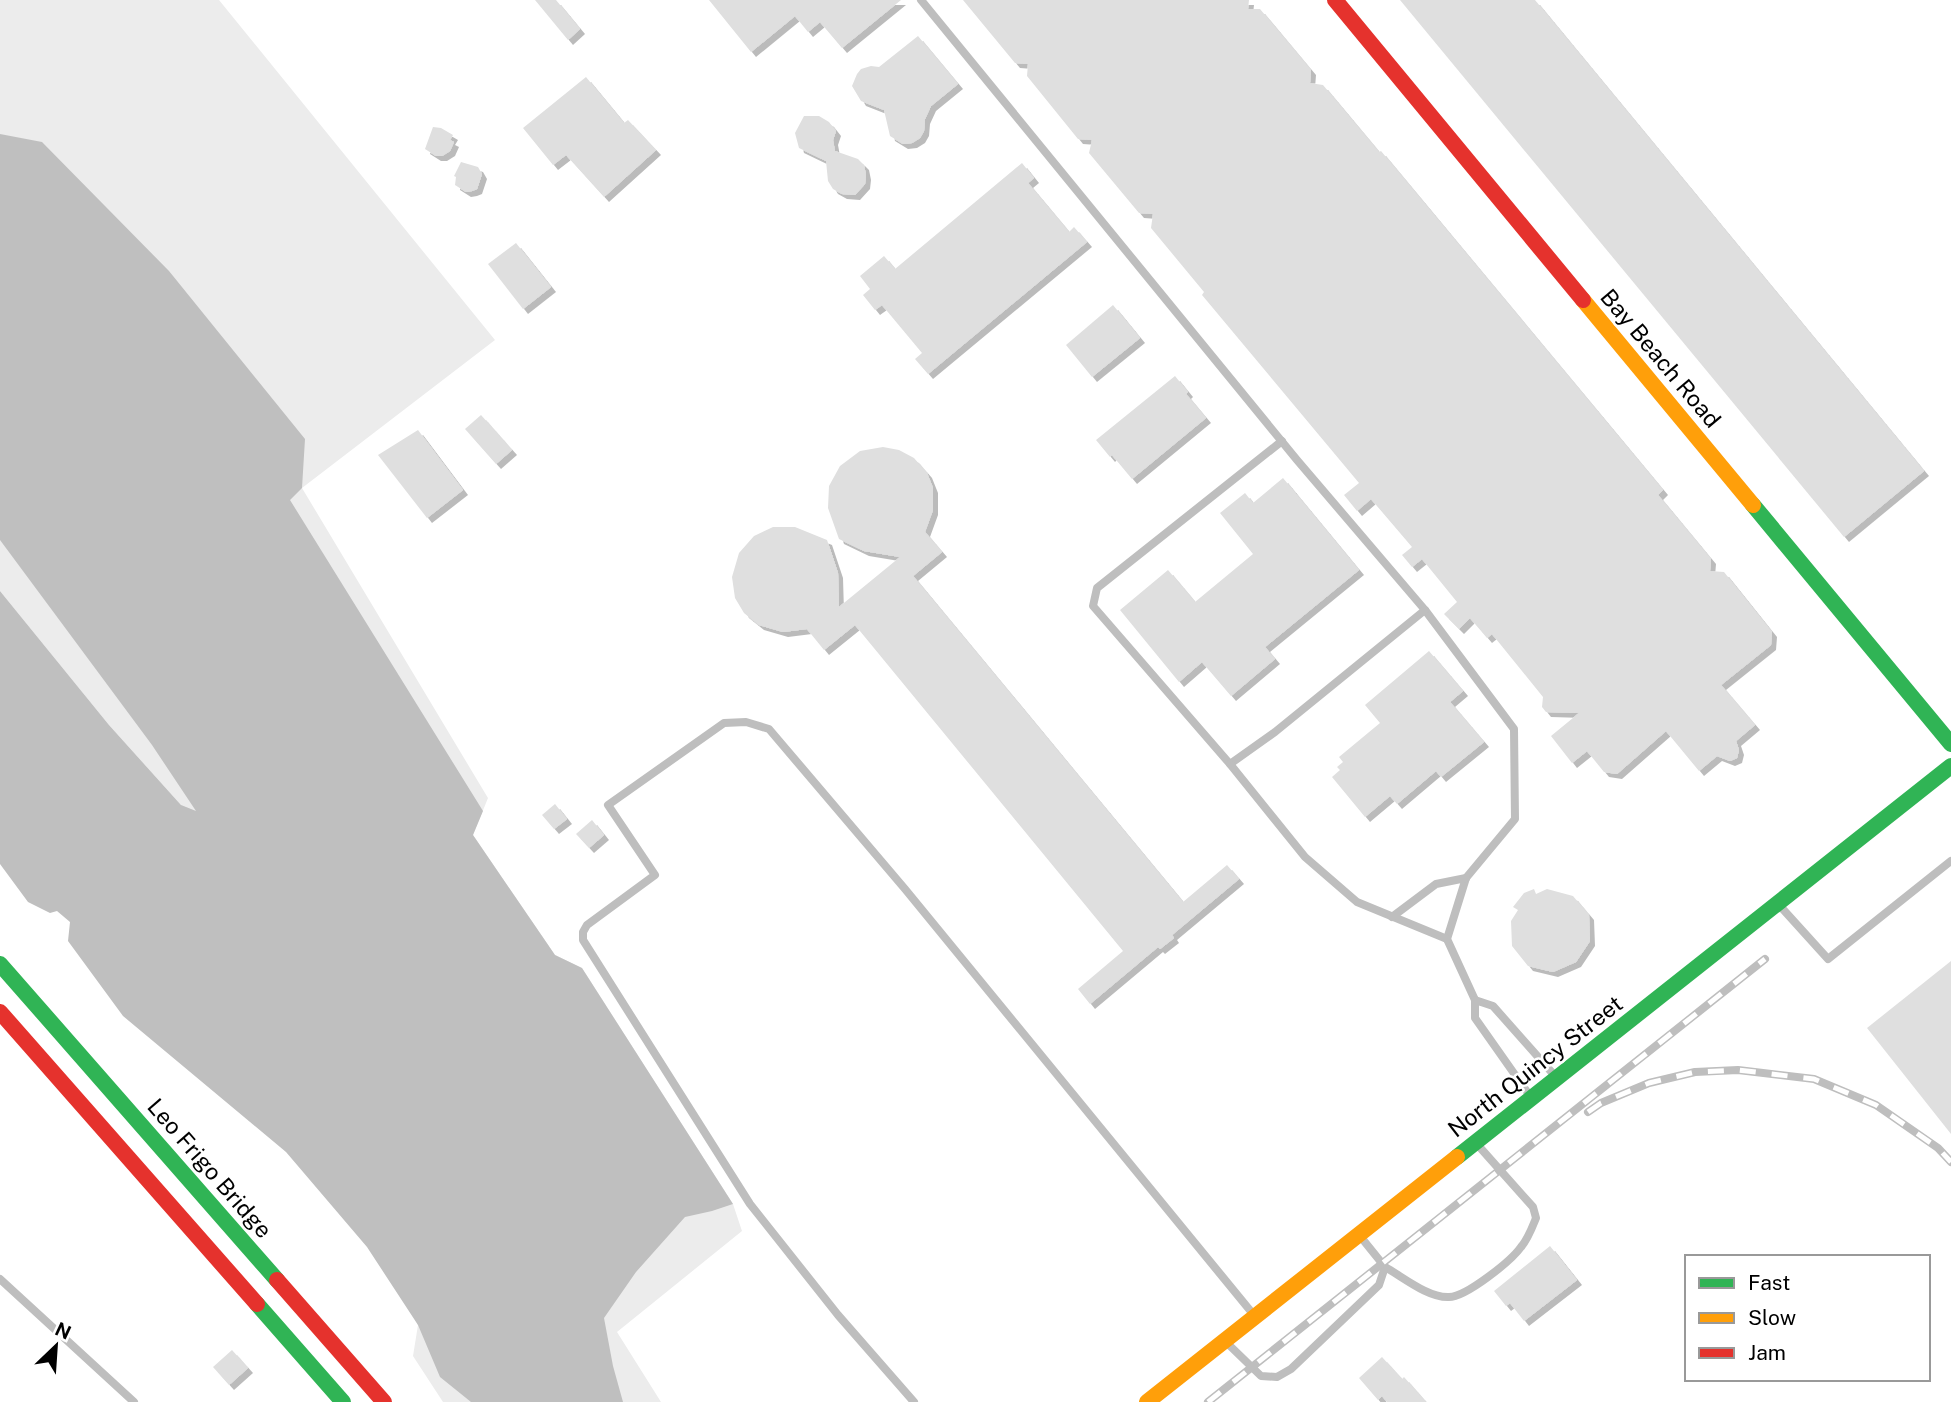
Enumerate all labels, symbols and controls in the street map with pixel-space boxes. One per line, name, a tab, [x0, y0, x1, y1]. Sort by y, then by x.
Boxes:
street label: Bay Beach Road	[1595, 283, 1727, 433]
street label: North Quincy Street	[1442, 990, 1628, 1142]
street label: Leo Frigo Bridge	[142, 1093, 278, 1243]
legend	[1685, 1255, 1930, 1381]
text: Fast	[1748, 1270, 1790, 1295]
text: Slow	[1748, 1305, 1796, 1330]
north arrow	[21, 1311, 91, 1381]
text: N	[52, 1317, 75, 1344]
text: Jam	[1748, 1340, 1786, 1365]

